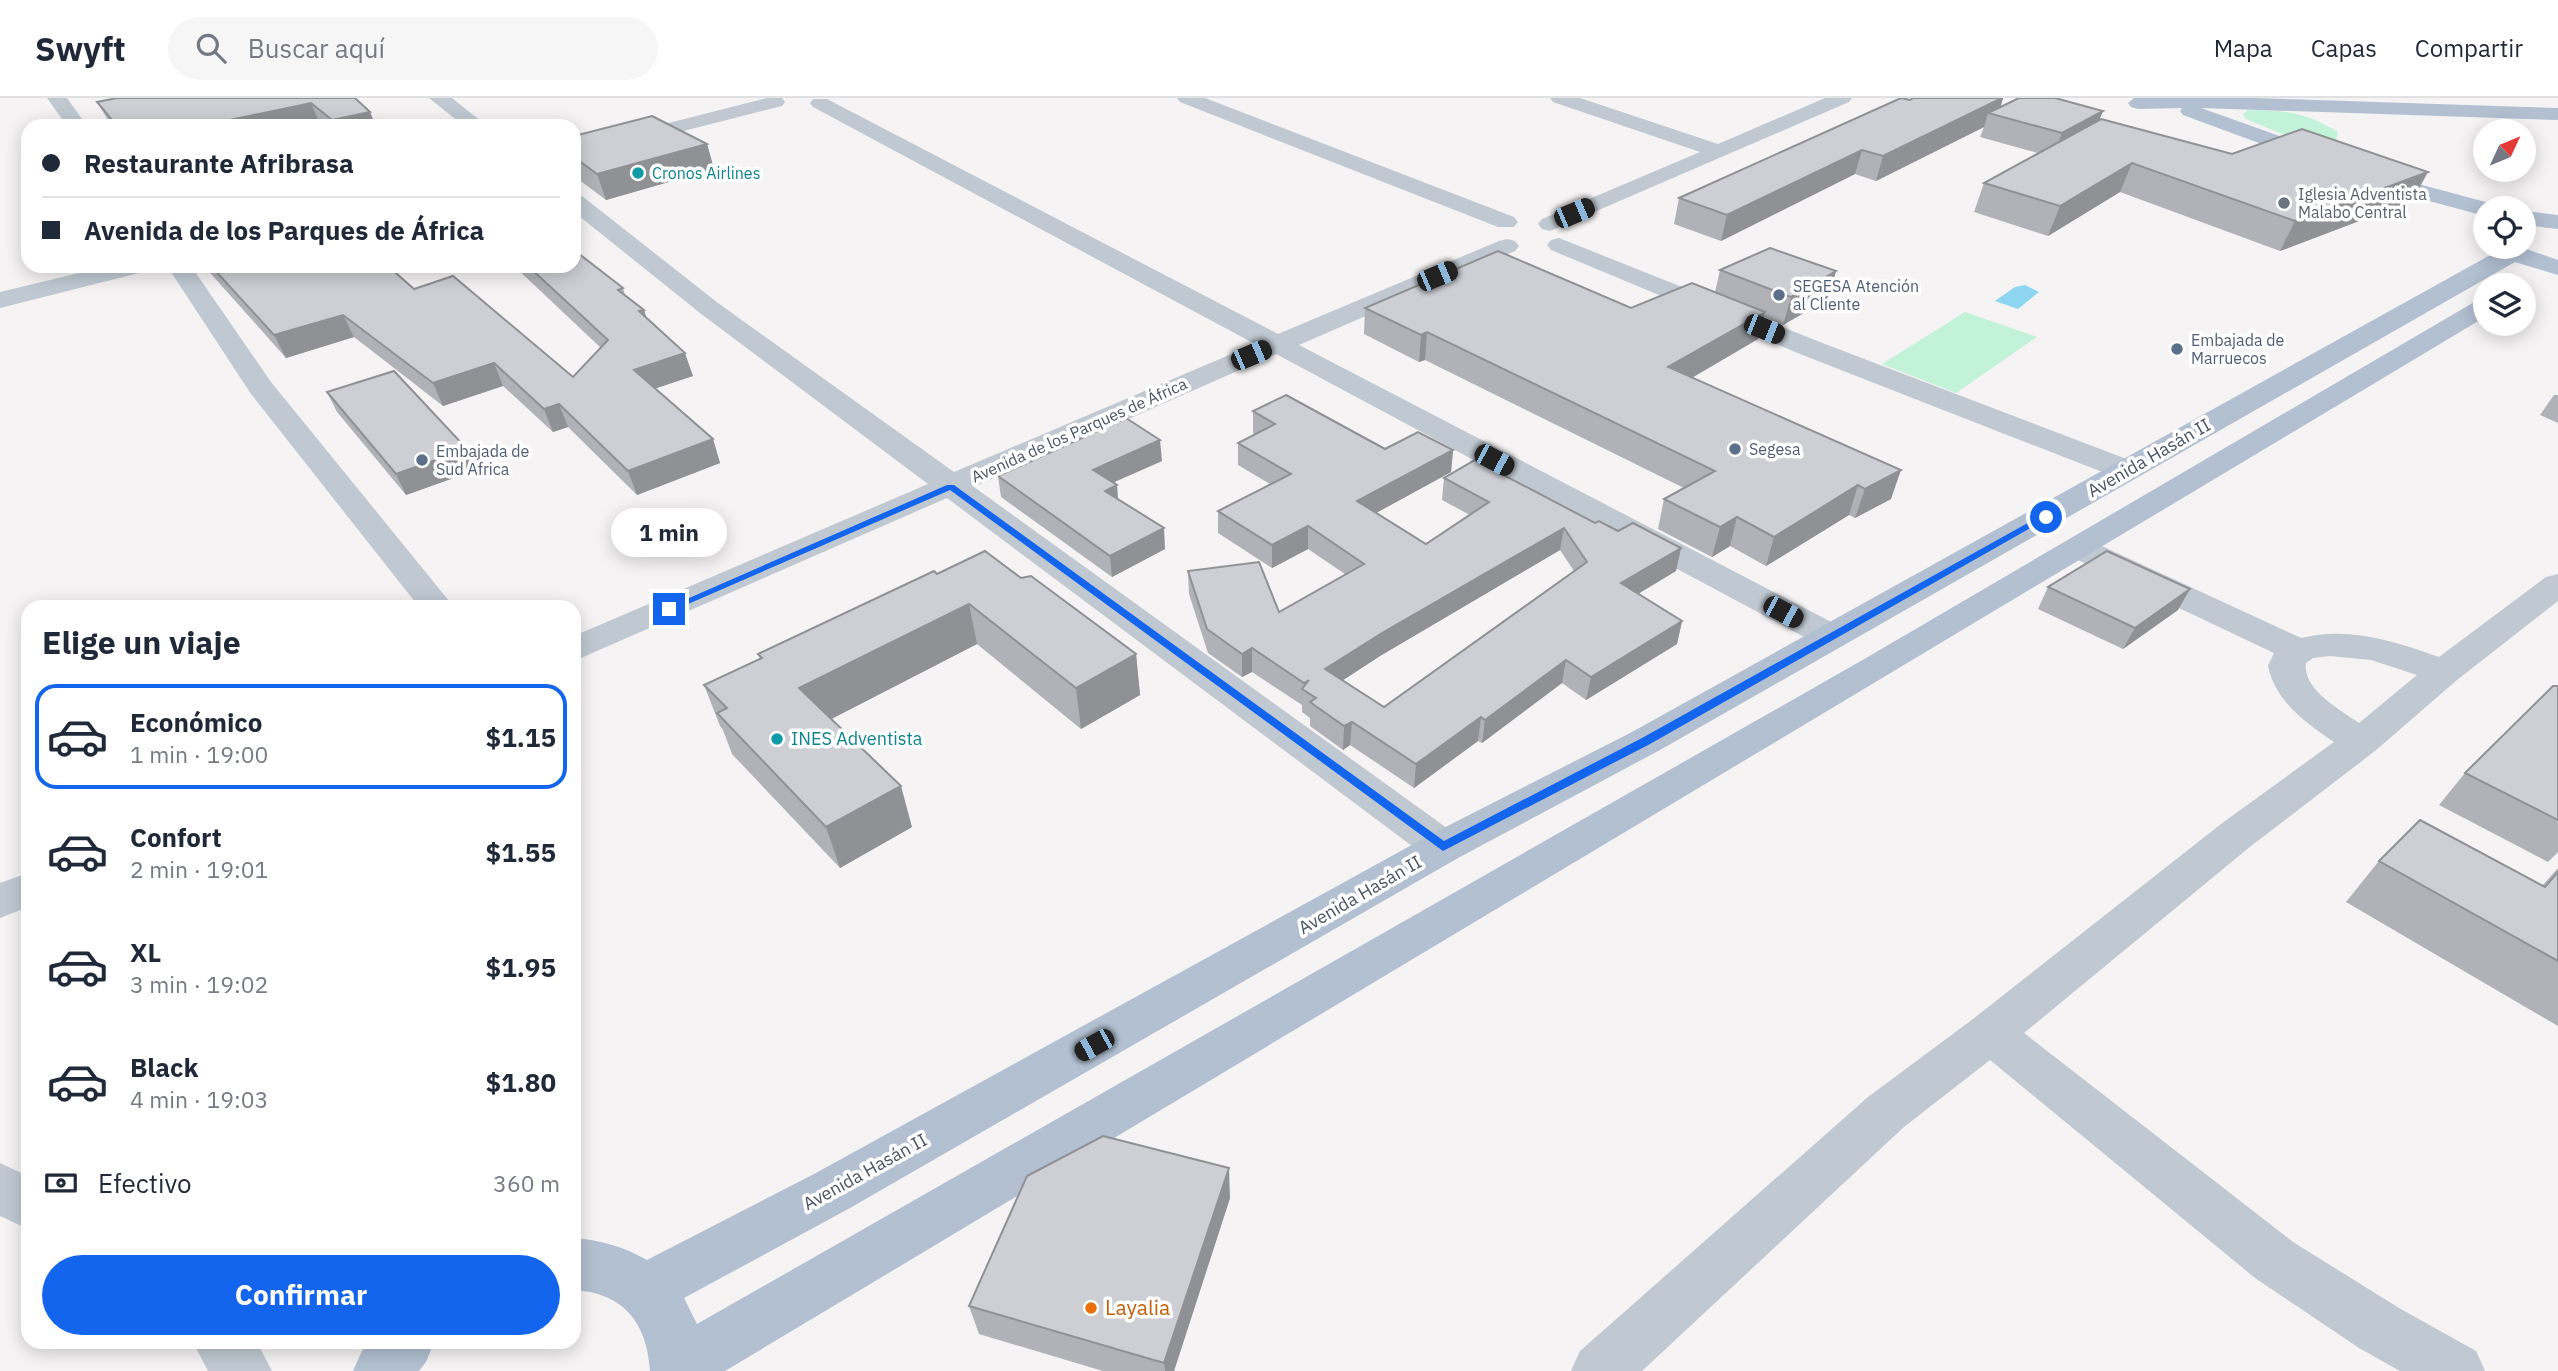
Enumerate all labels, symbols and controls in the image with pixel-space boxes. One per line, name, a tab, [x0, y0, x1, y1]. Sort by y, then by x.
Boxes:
search box	[168, 17, 658, 80]
text: Swyft	[35, 27, 126, 70]
icon: search	[192, 29, 230, 67]
text: Buscar aquí	[248, 31, 385, 65]
text: Mapa	[2214, 32, 2273, 64]
text: Capas	[2311, 32, 2377, 64]
text: Compartir	[2415, 32, 2523, 64]
north arrow	[2473, 119, 2536, 182]
map controls	[2473, 119, 2536, 336]
text: Restaurante Afribrasa	[84, 146, 354, 180]
place label: Cronos Airlines	[652, 163, 760, 183]
marker: Cronos Airlines	[630, 165, 646, 181]
place label: Iglesia Adventista Malabo Central	[2298, 184, 2427, 222]
car	[1551, 195, 1598, 231]
marker: Iglesia Adventista Malabo Central	[2276, 195, 2292, 211]
button: locate	[2473, 196, 2536, 259]
text: Avenida de los Parques de África	[84, 213, 484, 247]
car	[1414, 258, 1461, 294]
button: layers	[2473, 273, 2536, 336]
place label: SEGESA Atención al Cliente	[1793, 276, 1919, 314]
marker: SEGESA Atención al Cliente	[1771, 287, 1787, 303]
car	[1741, 311, 1788, 347]
place label: Embajada de Marruecos	[2191, 330, 2285, 368]
car	[1228, 337, 1275, 373]
marker: Embajada de Marruecos	[2169, 341, 2185, 357]
street label: Avenida de los Parques de África	[968, 372, 1190, 487]
street label: Avenida Hasán II	[2083, 413, 2214, 502]
place label: Segesa	[1749, 439, 1801, 459]
place label: Embajada de Sud Africa	[436, 441, 530, 479]
car	[1471, 441, 1518, 479]
marker: Segesa	[1727, 441, 1743, 457]
marker: Embajada de Sud Africa	[414, 452, 430, 468]
route start	[2030, 501, 2062, 533]
callout: 1 min	[611, 508, 727, 556]
text: 1 min	[639, 517, 699, 547]
route end	[653, 593, 685, 625]
car	[1760, 593, 1807, 631]
text: Elige un viaje	[42, 621, 241, 663]
icon: car	[46, 705, 109, 768]
text: Económico	[130, 705, 262, 739]
text: $1.15	[486, 720, 556, 754]
place label: INES Adventista	[791, 727, 923, 750]
marker: INES Adventista	[769, 731, 785, 747]
text: 1 min · 19:00	[130, 739, 268, 769]
icon: car	[46, 820, 109, 883]
text: Confort	[130, 820, 222, 854]
text: $1.55	[486, 835, 556, 869]
street label: Avenida Hasán II	[1294, 850, 1425, 939]
text: 2 min · 19:01	[130, 854, 268, 884]
icon: car	[46, 935, 109, 998]
text: XL	[130, 935, 161, 969]
text: $1.95	[486, 950, 556, 984]
text: 3 min · 19:02	[130, 969, 268, 999]
car	[1071, 1026, 1118, 1064]
icon: car	[46, 1050, 109, 1113]
text: Black	[130, 1050, 198, 1084]
text: $1.80	[486, 1065, 556, 1099]
text: 4 min · 19:03	[130, 1084, 268, 1114]
street label: Avenida Hasán II	[799, 1128, 931, 1215]
icon: cash	[42, 1164, 80, 1202]
text: Efectivo	[98, 1166, 192, 1200]
text: 360 m	[493, 1168, 560, 1198]
button: Confirmar	[42, 1255, 560, 1335]
place label: Layalia	[1105, 1293, 1170, 1321]
marker: Layalia	[1083, 1300, 1099, 1316]

